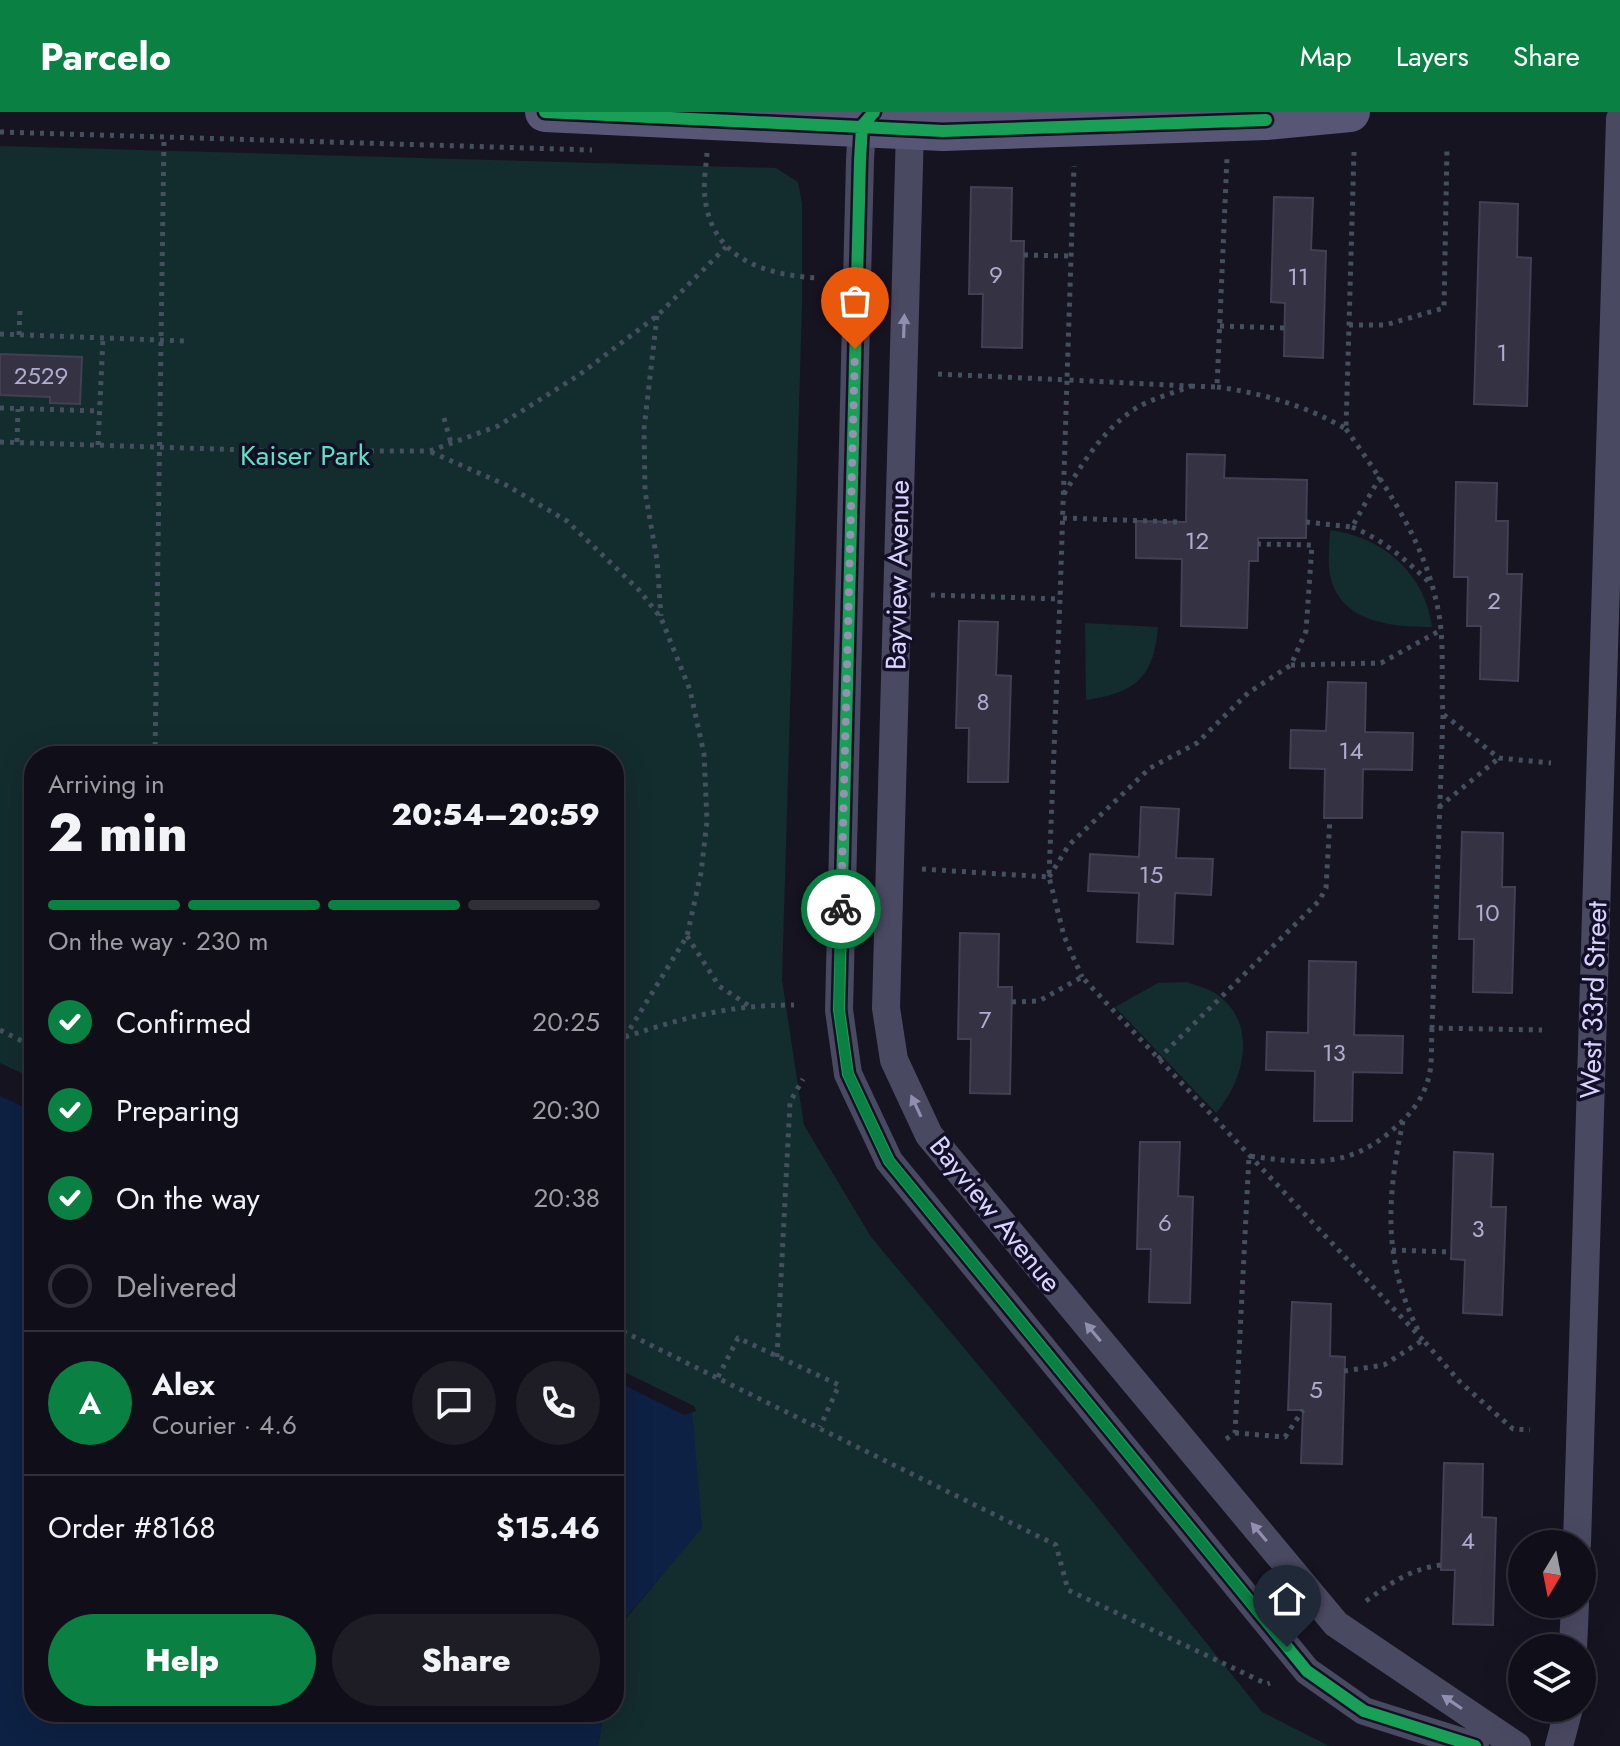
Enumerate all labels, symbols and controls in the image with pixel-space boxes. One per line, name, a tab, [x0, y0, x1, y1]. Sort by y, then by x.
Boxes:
text: Parcelo	[40, 29, 171, 84]
text: Map	[1300, 36, 1352, 77]
text: Layers	[1396, 36, 1469, 77]
text: Share	[1513, 36, 1580, 77]
house number: 9	[989, 257, 1003, 292]
house number: 11	[1287, 259, 1309, 294]
pin	[821, 267, 889, 349]
icon: bag	[833, 279, 877, 323]
one-way arrow	[897, 313, 910, 338]
house number: 1	[1497, 335, 1507, 370]
house number: 2529	[14, 358, 68, 393]
park label: Kaiser Park	[240, 435, 371, 476]
street label: Bayview Avenue	[875, 479, 920, 671]
house number: 12	[1185, 523, 1209, 558]
house number: 2	[1487, 583, 1501, 618]
house number: 8	[976, 684, 990, 719]
house number: 14	[1339, 733, 1363, 768]
text: Arriving in	[48, 765, 165, 803]
text: 20:54–20:59	[392, 793, 600, 836]
text: 2 min	[48, 795, 188, 871]
house number: 15	[1139, 857, 1163, 892]
courier	[801, 869, 881, 949]
icon: bike	[819, 887, 863, 931]
house number: 10	[1474, 895, 1500, 930]
street label: West 33rd Street	[1570, 900, 1617, 1100]
text: On the way · 230 m	[48, 922, 269, 960]
icon: check	[48, 1000, 92, 1044]
text: Confirmed	[116, 1001, 251, 1044]
house number: 7	[979, 1002, 992, 1037]
text: 20:25	[532, 1003, 600, 1041]
house number: 13	[1322, 1035, 1346, 1070]
icon: check	[48, 1088, 92, 1132]
text: Preparing	[116, 1089, 240, 1132]
text: 20:30	[532, 1091, 600, 1129]
one-way arrow	[909, 1094, 923, 1118]
street label: Bayview Avenue	[920, 1127, 1071, 1301]
icon: check	[48, 1176, 92, 1220]
text: On the way	[116, 1177, 260, 1220]
text: 20:38	[533, 1179, 600, 1217]
house number: 6	[1158, 1205, 1172, 1240]
house number: 3	[1471, 1211, 1485, 1246]
text: Delivered	[116, 1265, 237, 1308]
one-way arrow	[1085, 1322, 1102, 1342]
button: chat	[412, 1361, 496, 1445]
button: phone	[516, 1361, 600, 1445]
text: Alex	[152, 1363, 215, 1406]
house number: 5	[1309, 1372, 1323, 1407]
text: A	[79, 1382, 101, 1425]
text: Courier · 4.6	[152, 1406, 297, 1444]
text: Order #8168	[48, 1506, 216, 1549]
text: $15.46	[496, 1506, 600, 1549]
one-way arrow	[1251, 1522, 1268, 1542]
house number: 4	[1461, 1523, 1475, 1558]
north arrow	[1508, 1530, 1596, 1618]
map controls	[1508, 1530, 1596, 1722]
pin	[1253, 1565, 1321, 1647]
icon: home	[1265, 1577, 1309, 1621]
button: Help	[48, 1614, 316, 1706]
button: Share	[332, 1614, 600, 1706]
button: layers	[1508, 1634, 1596, 1722]
one-way arrow	[1441, 1695, 1462, 1710]

